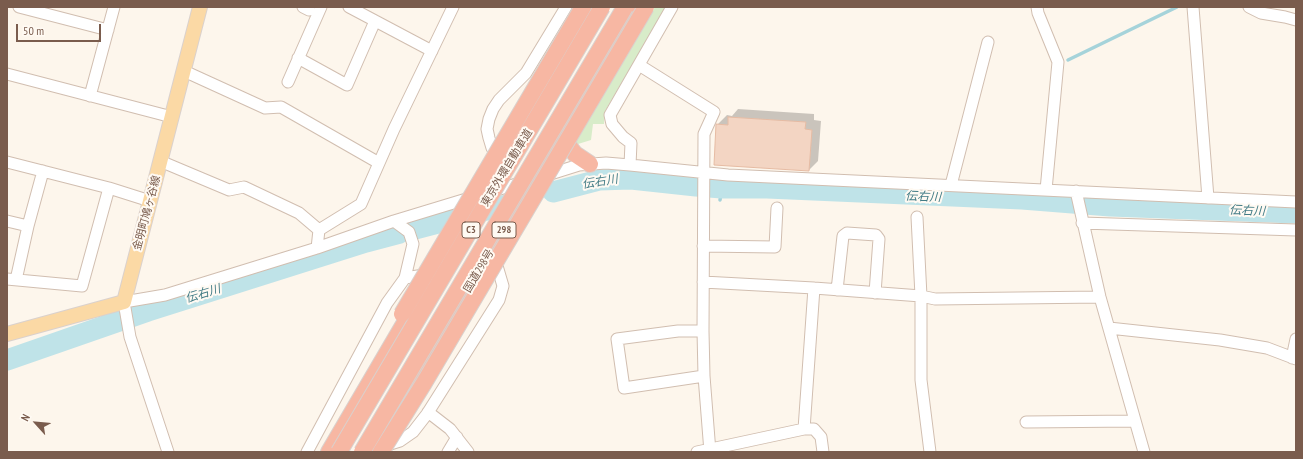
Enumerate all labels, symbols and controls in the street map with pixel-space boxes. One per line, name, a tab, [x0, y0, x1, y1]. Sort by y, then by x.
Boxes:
scale bar	[18, 16, 103, 42]
text: 50 m	[23, 23, 44, 38]
street label: 東京外環自動車道	[479, 127, 535, 209]
water label: 伝右川	[581, 172, 619, 192]
street label: 金明町鳩ヶ谷線	[131, 174, 163, 252]
water label: 伝右川	[905, 189, 941, 205]
water label: 伝右川	[1229, 203, 1265, 219]
road number: C3	[462, 222, 480, 238]
road number: 298	[492, 222, 516, 238]
street label: 国道298号	[461, 247, 497, 295]
water label: 伝右川	[184, 282, 222, 306]
north arrow	[16, 403, 56, 443]
text: N	[18, 412, 33, 423]

